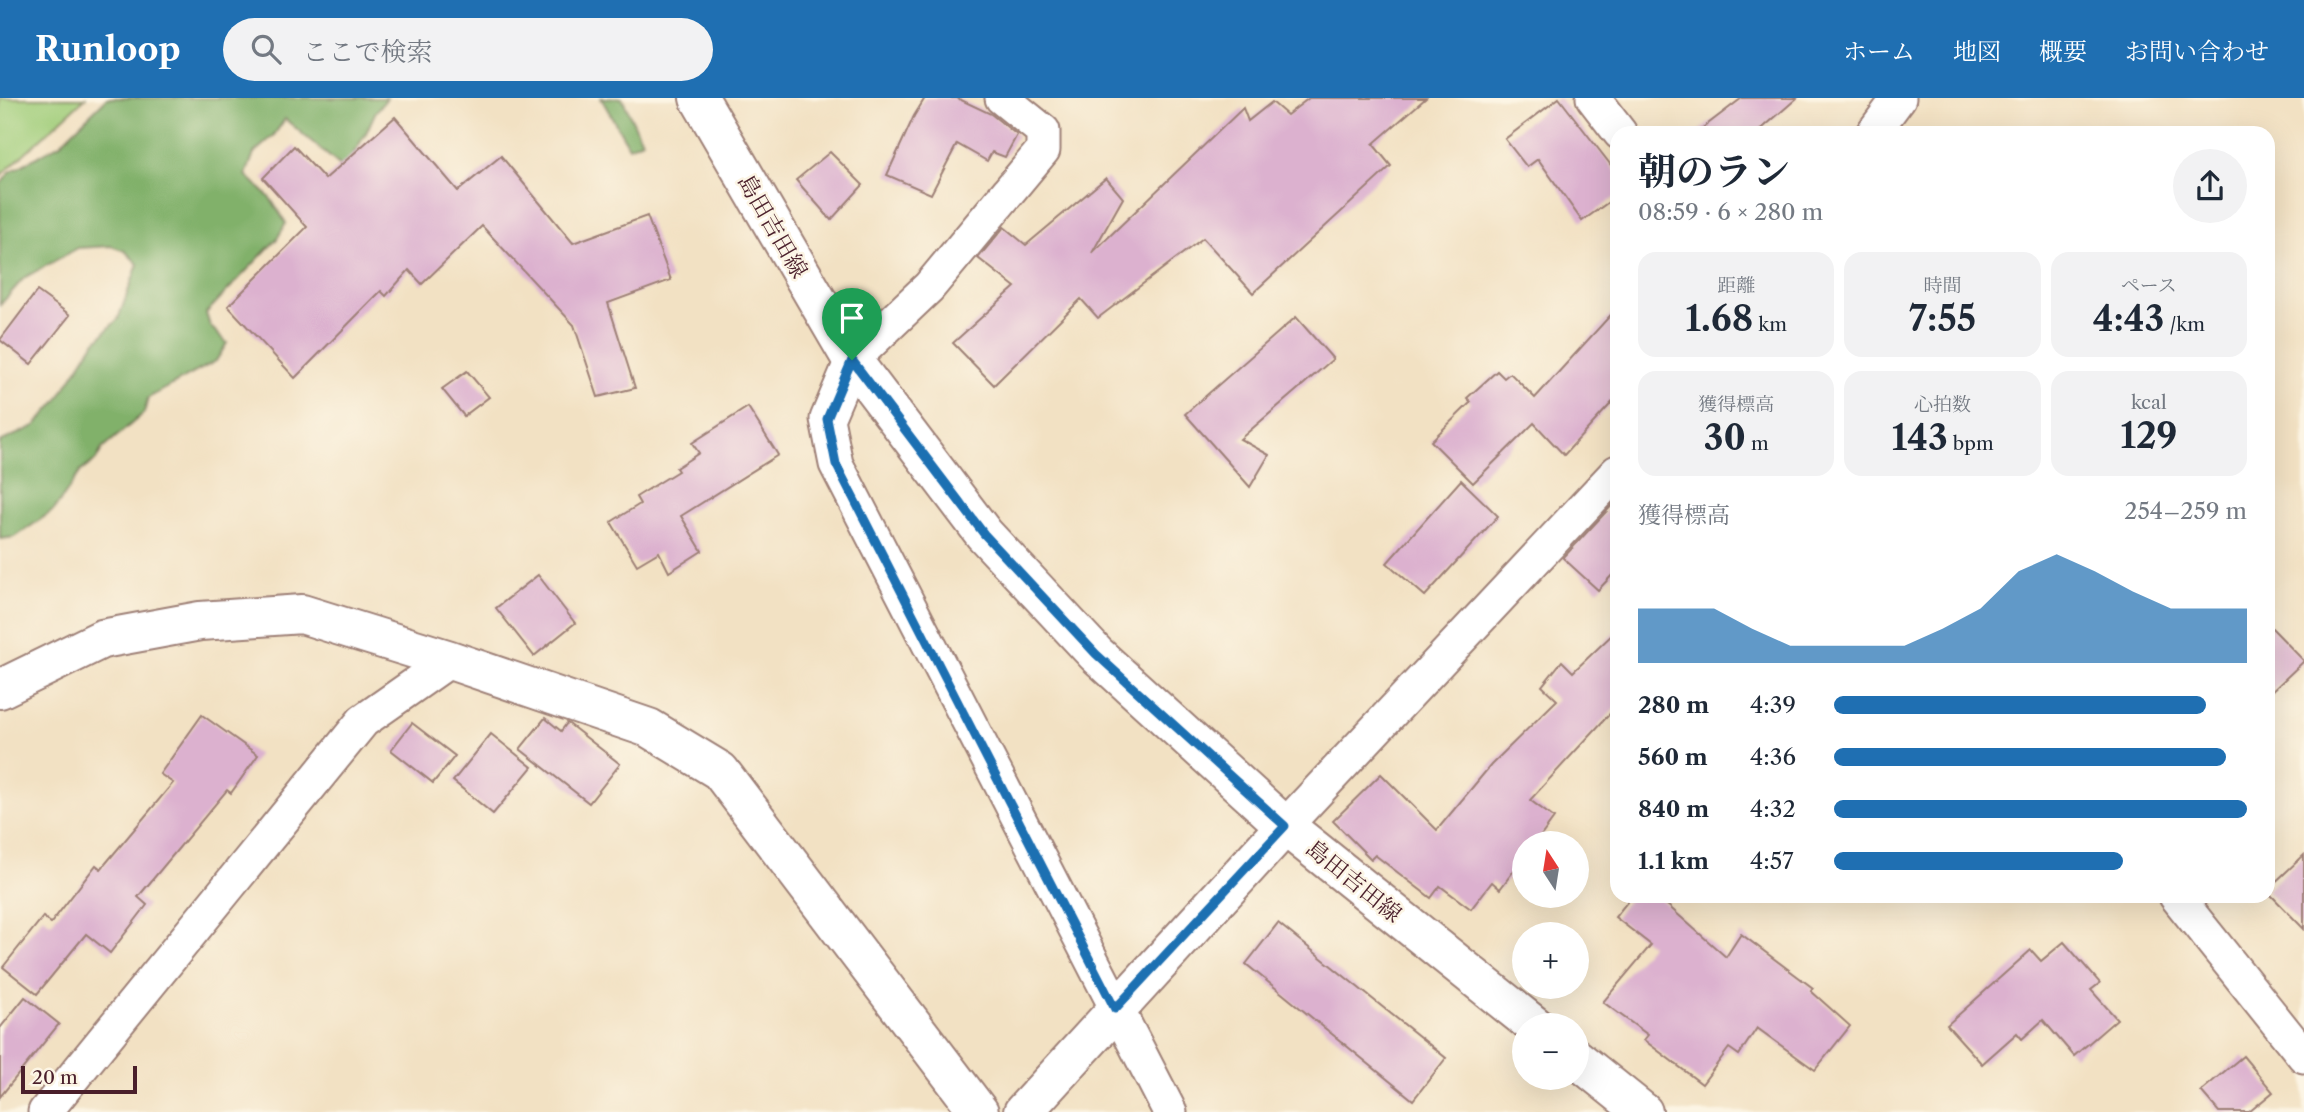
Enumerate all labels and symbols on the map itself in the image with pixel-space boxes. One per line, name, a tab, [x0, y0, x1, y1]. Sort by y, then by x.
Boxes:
street label: 島田吉田線	[732, 169, 814, 283]
pin	[822, 288, 882, 360]
north arrow	[1512, 831, 1589, 908]
street label: 島田吉田線	[1301, 834, 1407, 928]
scale bar	[21, 1063, 136, 1095]

